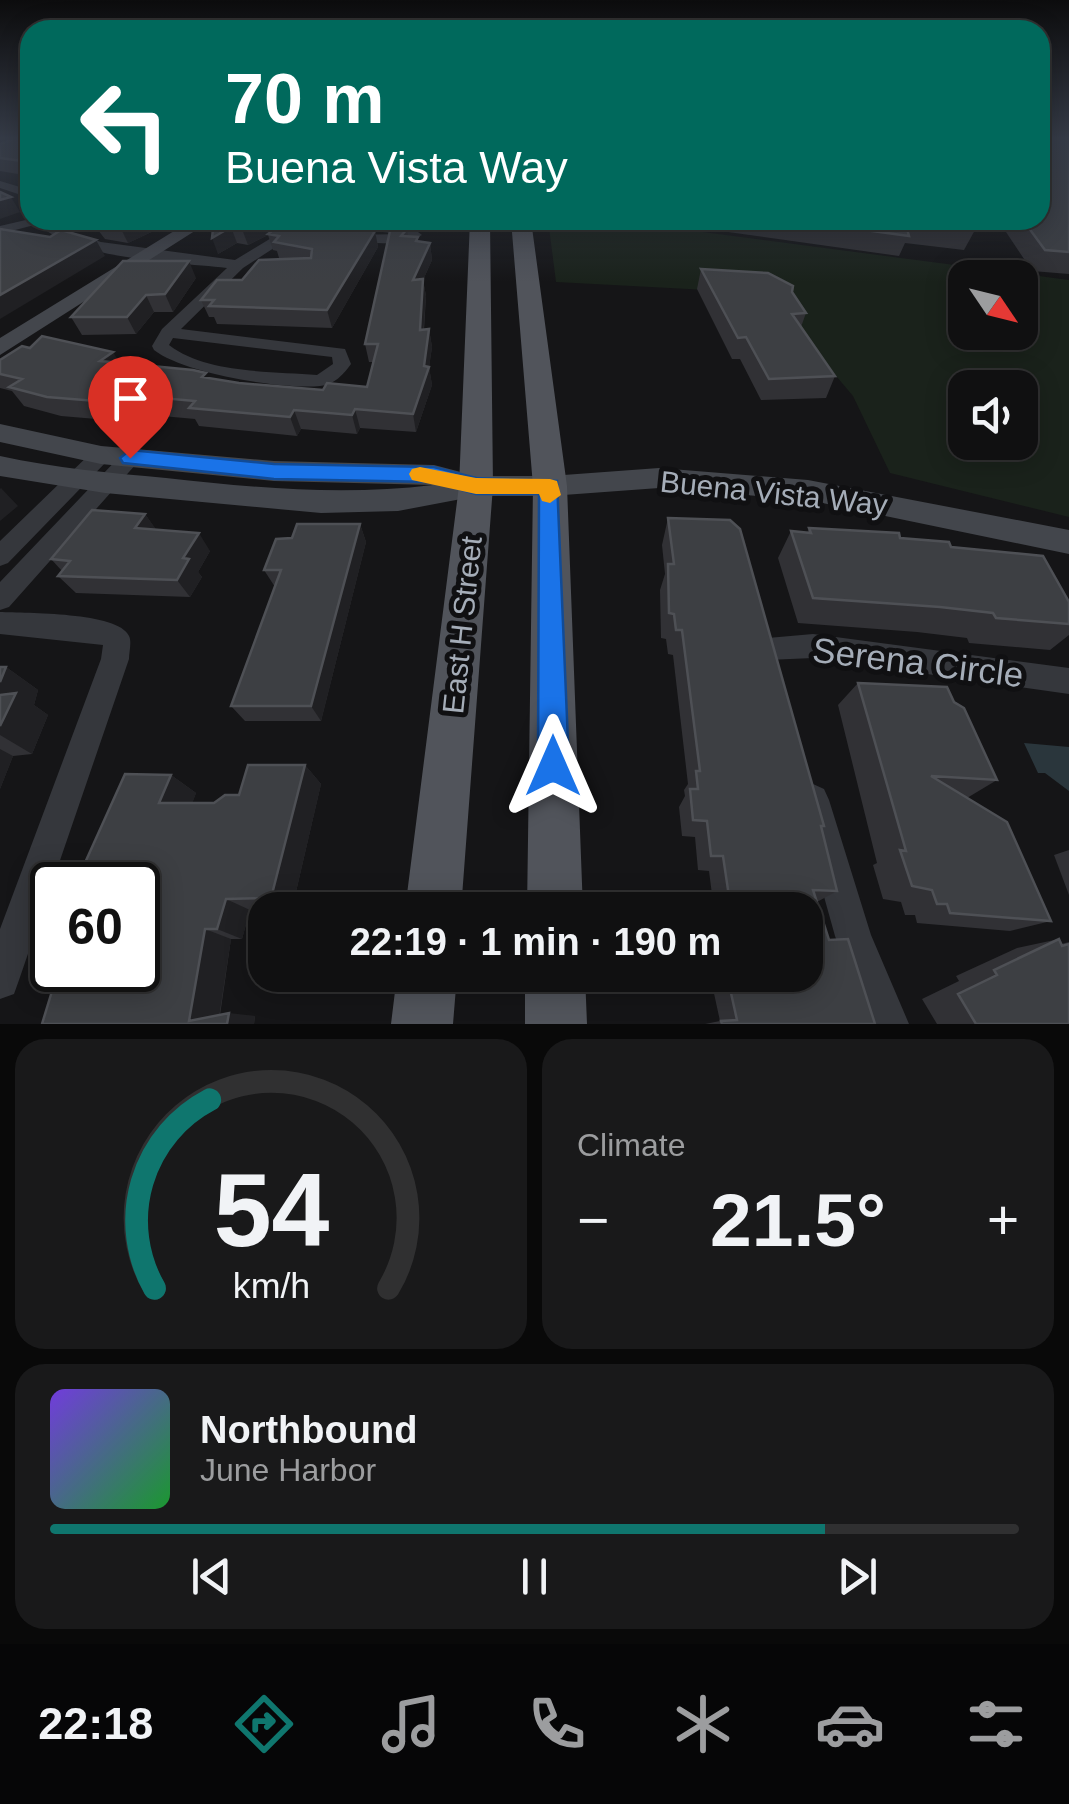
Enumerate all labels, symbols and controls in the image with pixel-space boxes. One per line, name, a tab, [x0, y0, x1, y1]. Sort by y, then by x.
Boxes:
icon: left	[60, 60, 190, 190]
text: 70 m	[225, 60, 385, 138]
text: Buena Vista Way	[225, 142, 568, 193]
north arrow	[948, 260, 1038, 350]
map controls	[948, 260, 1038, 460]
pin	[88, 356, 173, 459]
button: sound	[948, 370, 1038, 460]
icon: arrive	[103, 371, 158, 426]
street label: Buena Vista Way	[659, 465, 889, 521]
street label: East H Street	[436, 534, 488, 715]
street label: Serena Circle	[810, 630, 1026, 694]
position arrow	[501, 714, 605, 818]
speed limit sign: 60	[30, 862, 160, 992]
text: 22:19 · 1 min · 190 m	[350, 921, 721, 963]
text: Climate	[577, 1127, 685, 1163]
text: 54	[213, 1152, 329, 1268]
text: 21.5°	[710, 1178, 886, 1262]
text: −	[577, 1189, 609, 1251]
text: +	[987, 1189, 1019, 1251]
text: km/h	[232, 1266, 310, 1306]
text: Northbound	[200, 1409, 417, 1451]
text: June Harbor	[200, 1452, 376, 1488]
icon: previous	[184, 1549, 239, 1604]
icon: pause	[507, 1549, 562, 1604]
icon: next	[830, 1549, 885, 1604]
icon: directions	[229, 1689, 299, 1759]
icon: music	[376, 1689, 446, 1759]
icon: phone	[522, 1689, 592, 1759]
icon: climate	[668, 1689, 738, 1759]
icon: car	[815, 1689, 885, 1759]
icon: filters	[961, 1689, 1031, 1759]
text: 22:18	[38, 1698, 153, 1749]

